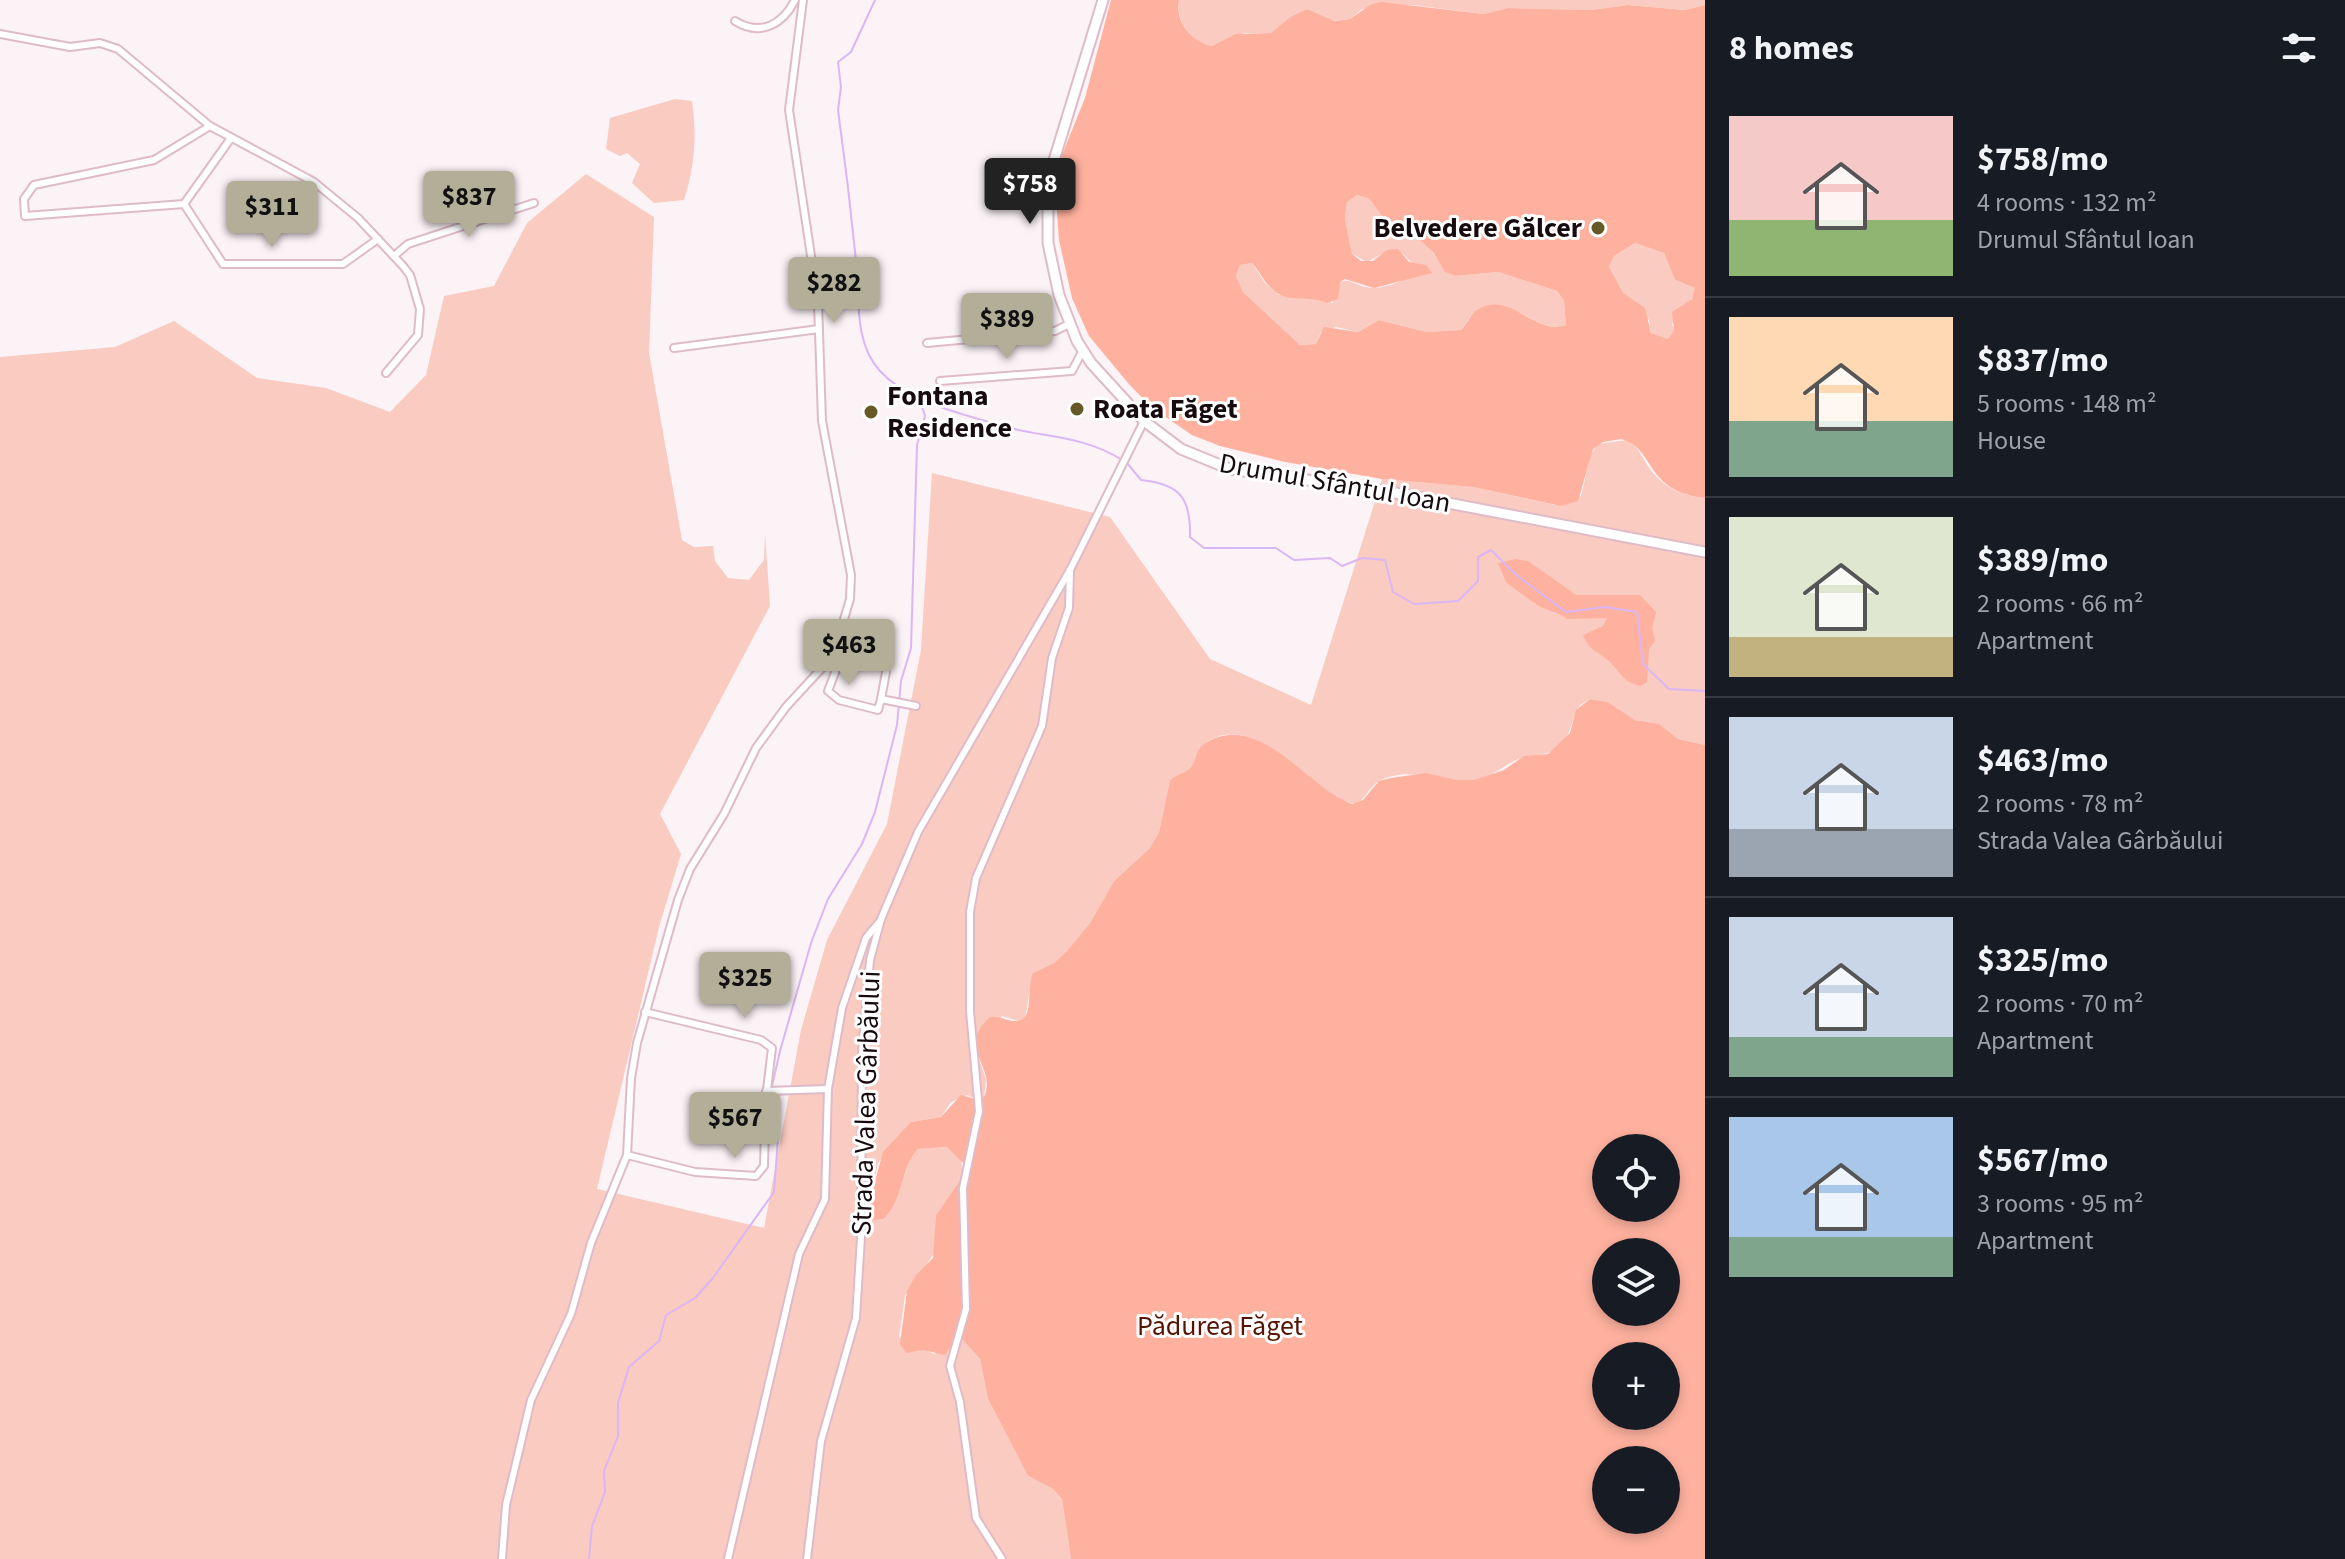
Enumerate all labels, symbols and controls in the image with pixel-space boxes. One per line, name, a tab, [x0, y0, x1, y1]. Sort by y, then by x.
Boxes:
text: 8 homes	[1729, 24, 1854, 73]
icon: filters	[2277, 26, 2321, 70]
text: $758/mo	[1977, 135, 2108, 184]
icon: home	[1793, 148, 1889, 244]
pin: $758	[983, 158, 1077, 226]
text: $758	[1003, 165, 1057, 202]
pin: $837	[422, 171, 516, 239]
text: $837	[442, 178, 496, 215]
pin: $311	[225, 181, 319, 249]
text: 4 rooms · 132 m²	[1977, 184, 2156, 221]
text: $311	[245, 188, 299, 225]
place label: Belvedere Gălcer	[1374, 208, 1583, 248]
marker: Belvedere Gălcer	[1589, 219, 1607, 237]
text: Drumul Sfântul Ioan	[1977, 221, 2195, 258]
pin: $282	[787, 257, 881, 325]
text: $282	[807, 264, 861, 301]
pin: $389	[960, 293, 1054, 361]
text: $389	[980, 300, 1034, 337]
text: $837/mo	[1977, 336, 2108, 385]
icon: home	[1793, 349, 1889, 445]
place label: Fontana Residence	[887, 376, 1012, 448]
text: 5 rooms · 148 m²	[1977, 385, 2156, 422]
place label: Roata Făget	[1093, 389, 1238, 429]
marker: Roata Făget	[1068, 400, 1086, 418]
marker: Fontana Residence	[862, 403, 880, 421]
text: House	[1977, 422, 2046, 459]
street label: Drumul Sfântul Ioan	[1216, 443, 1454, 523]
text: $389/mo	[1977, 536, 2108, 585]
icon: home	[1793, 549, 1889, 645]
text: 2 rooms · 66 m²	[1977, 585, 2144, 622]
pin: $463	[802, 619, 896, 687]
text: Apartment	[1977, 622, 2094, 659]
text: $463	[822, 626, 876, 663]
text: $463/mo	[1977, 736, 2108, 785]
icon: home	[1793, 749, 1889, 845]
text: 2 rooms · 78 m²	[1977, 785, 2144, 822]
text: Strada Valea Gârbăului	[1977, 822, 2223, 859]
text: $325/mo	[1977, 936, 2108, 985]
icon: home	[1793, 949, 1889, 1045]
pin: $325	[698, 952, 792, 1020]
text: $325	[718, 959, 772, 996]
street label: Strada Valea Gârbăului	[841, 970, 891, 1236]
text: 2 rooms · 70 m²	[1977, 985, 2144, 1022]
text: Apartment	[1977, 1022, 2094, 1059]
pin: $567	[688, 1092, 782, 1160]
text: $567	[708, 1099, 762, 1136]
map controls	[1592, 1134, 1680, 1534]
button: locate	[1592, 1134, 1680, 1222]
text: $567/mo	[1977, 1136, 2108, 1185]
icon: home	[1793, 1149, 1889, 1245]
text: 3 rooms · 95 m²	[1977, 1185, 2144, 1222]
text: Apartment	[1977, 1222, 2094, 1259]
button: layers	[1592, 1238, 1680, 1326]
park label: Pădurea Făget	[1137, 1306, 1304, 1346]
button: +	[1592, 1342, 1680, 1430]
button: −	[1592, 1446, 1680, 1534]

